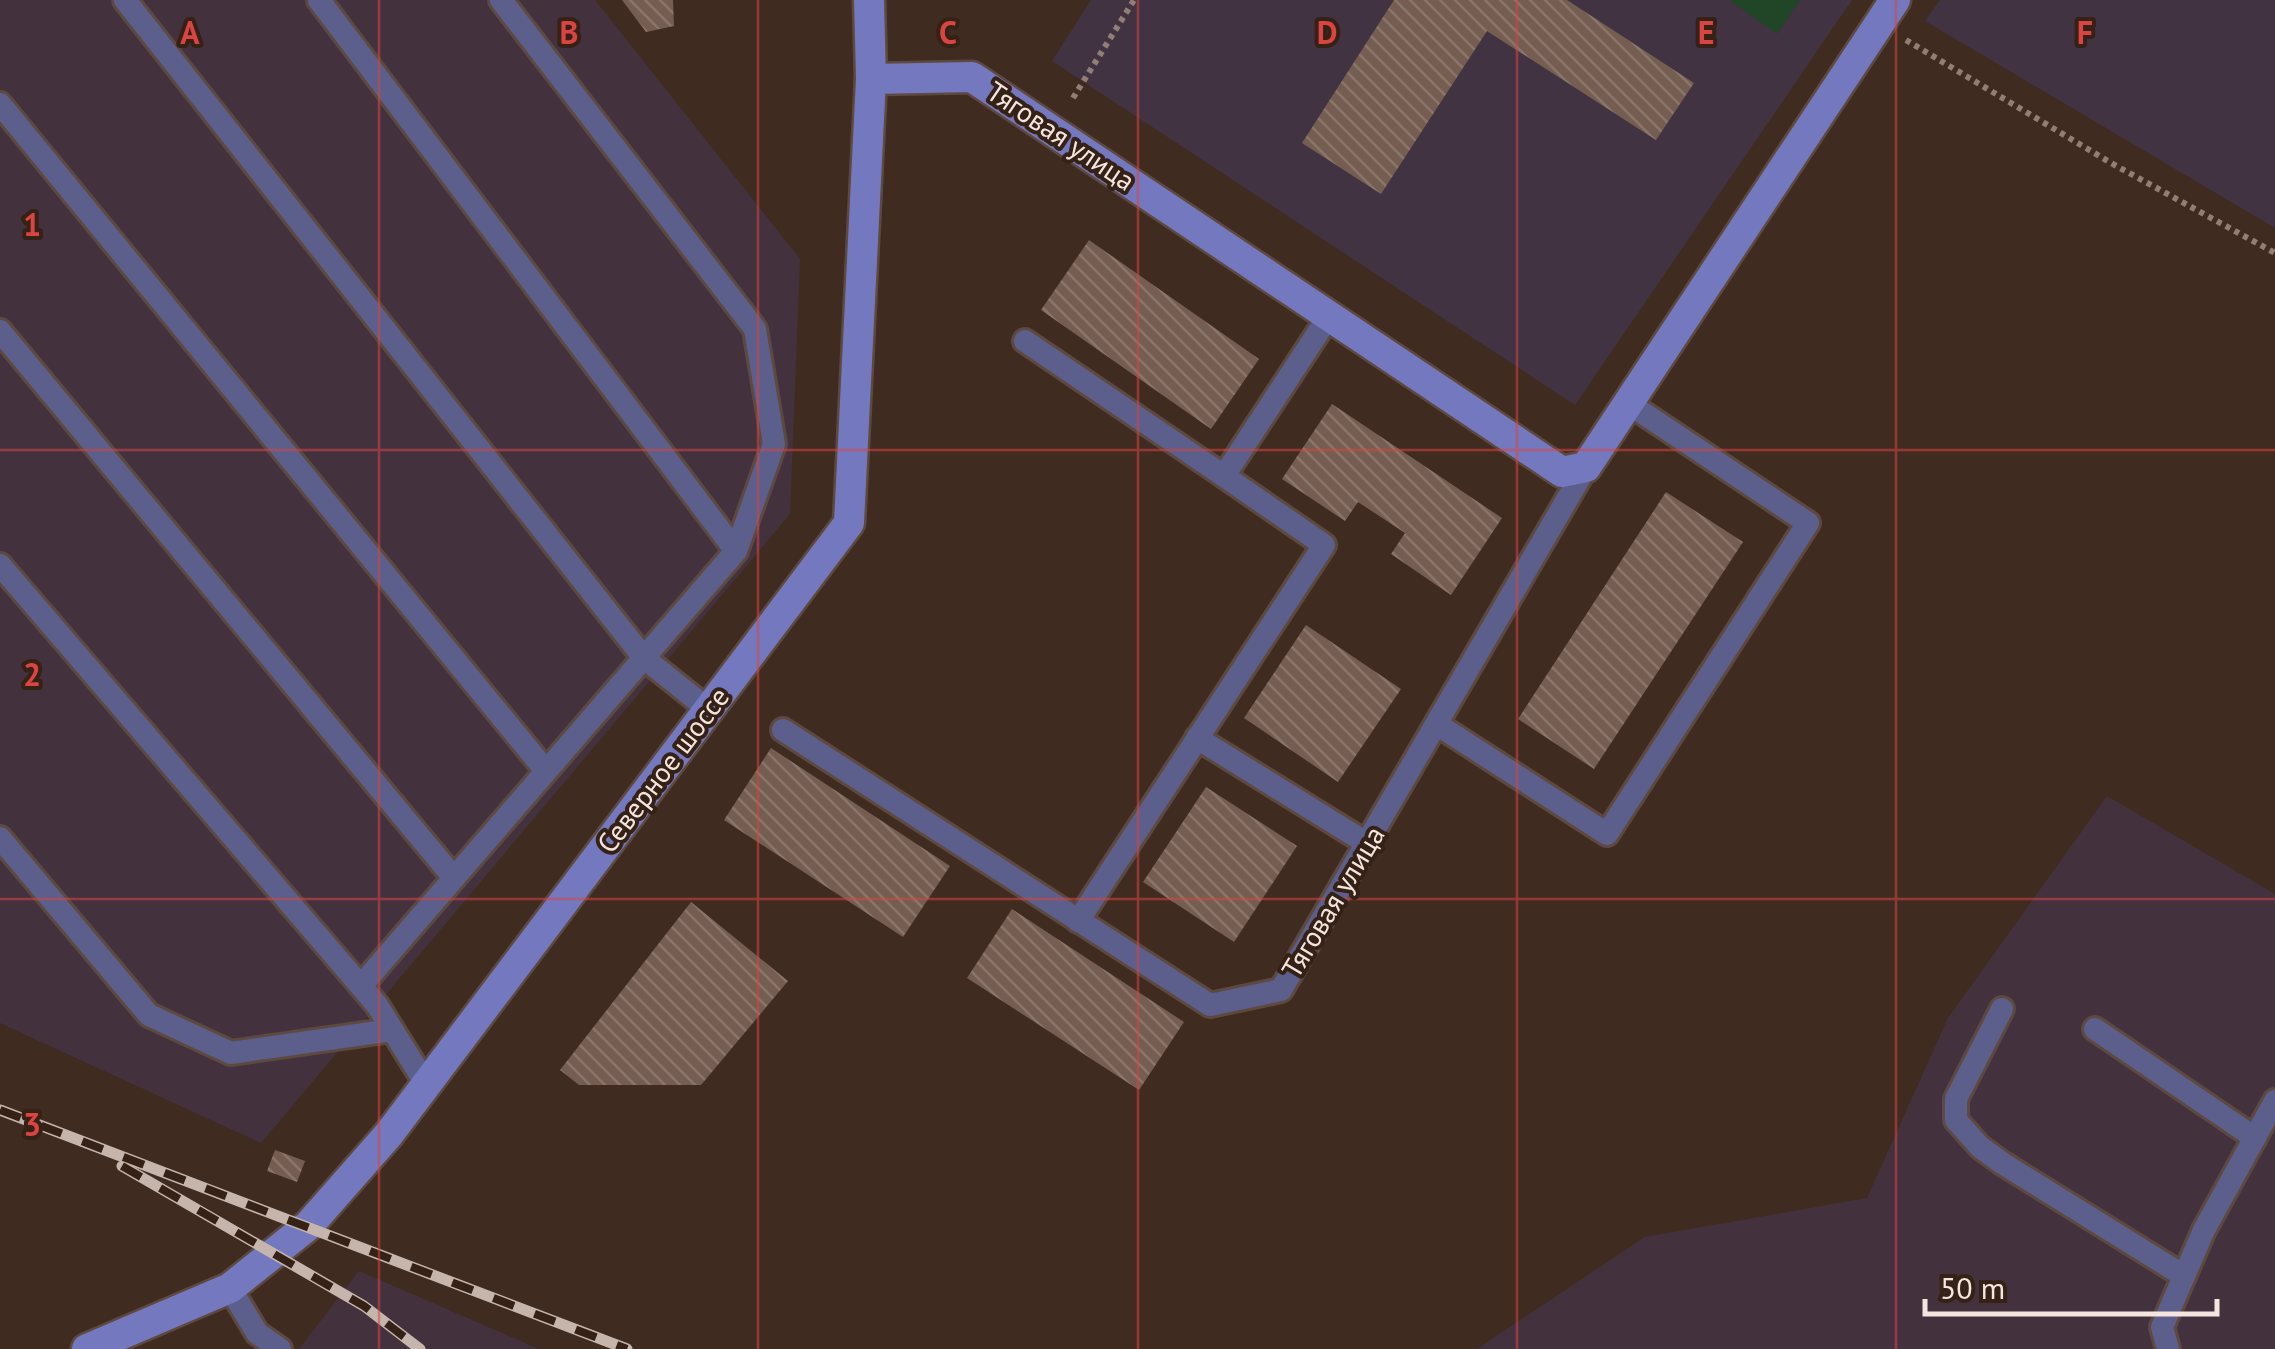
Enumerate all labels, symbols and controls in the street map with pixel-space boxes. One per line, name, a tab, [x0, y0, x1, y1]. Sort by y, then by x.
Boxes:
text: A	[180, 11, 200, 53]
text: B	[560, 11, 578, 53]
text: C	[939, 11, 957, 53]
text: D	[1317, 11, 1337, 53]
text: E	[1698, 11, 1714, 53]
text: F	[2077, 11, 2093, 53]
street label: Тяговая улица	[980, 72, 1142, 199]
text: 1	[23, 203, 41, 245]
text: 2	[23, 653, 41, 695]
street label: Северное шоссе	[588, 679, 737, 860]
street label: Тяговая улица	[1273, 819, 1392, 984]
text: 3	[23, 1103, 41, 1145]
scale bar	[1925, 1254, 2218, 1316]
text: 50 m	[1940, 1268, 2005, 1307]

